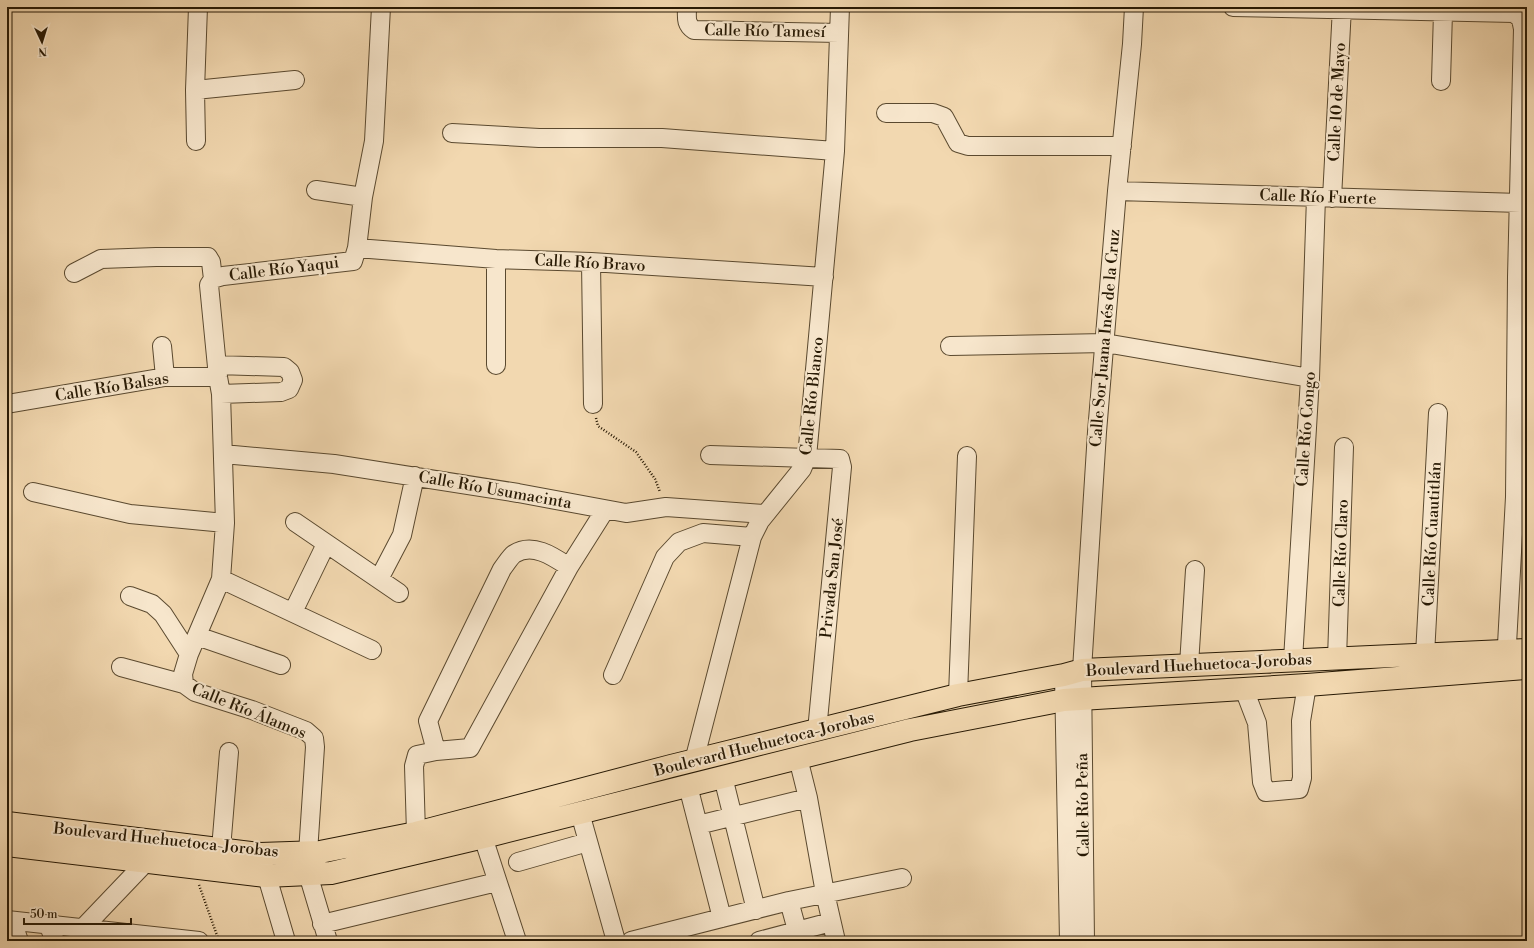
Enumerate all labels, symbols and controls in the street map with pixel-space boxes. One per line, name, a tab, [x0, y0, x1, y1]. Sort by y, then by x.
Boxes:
street label: Calle Río Tamesí	[704, 20, 827, 42]
north arrow	[22, 22, 62, 62]
street label: Calle 10 de Mayo	[1324, 42, 1350, 162]
text: N	[38, 44, 47, 58]
street label: Calle Río Fuerte	[1259, 185, 1377, 209]
street label: Calle Sor Juana Inés de la Cruz	[1085, 228, 1125, 448]
street label: Calle Río Bravo	[534, 250, 646, 276]
street label: Calle Río Yaqui	[228, 252, 340, 286]
street label: Calle Río Blanco	[796, 336, 828, 456]
street label: Calle Río Balsas	[54, 368, 170, 406]
street label: Calle Río Congo	[1292, 371, 1320, 487]
street label: Calle Río Cuautitlán	[1418, 461, 1446, 607]
street label: Calle Río Usumacinta	[417, 467, 574, 513]
street label: Calle Río Claro	[1329, 499, 1353, 607]
street label: Privada San José	[816, 517, 848, 639]
street label: Boulevard Huehuetoca-Jorobas	[1084, 649, 1313, 681]
street label: Calle Río Álamos	[189, 677, 310, 743]
street label: Boulevard Huehuetoca-Jorobas	[651, 707, 876, 781]
street label: Calle Río Peña	[1072, 752, 1094, 857]
street label: Boulevard Huehuetoca-Jorobas	[51, 818, 280, 862]
scale bar	[24, 900, 131, 926]
text: 50 m	[30, 907, 58, 922]

